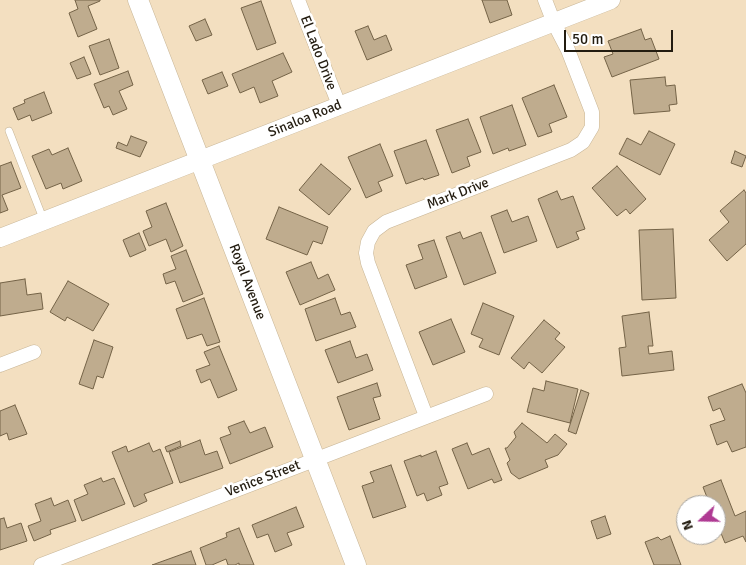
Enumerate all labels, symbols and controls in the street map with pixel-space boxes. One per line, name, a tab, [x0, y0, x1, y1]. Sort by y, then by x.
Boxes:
street label: El Lado Drive	[296, 13, 340, 93]
scale bar	[566, 20, 675, 52]
text: 50 m	[572, 30, 603, 48]
street label: Sinaloa Road	[266, 97, 344, 141]
street label: Mark Drive	[425, 175, 491, 213]
street label: Royal Avenue	[225, 242, 269, 322]
street label: Venice Street	[223, 457, 303, 501]
north arrow	[676, 495, 726, 545]
text: N	[678, 518, 697, 533]

